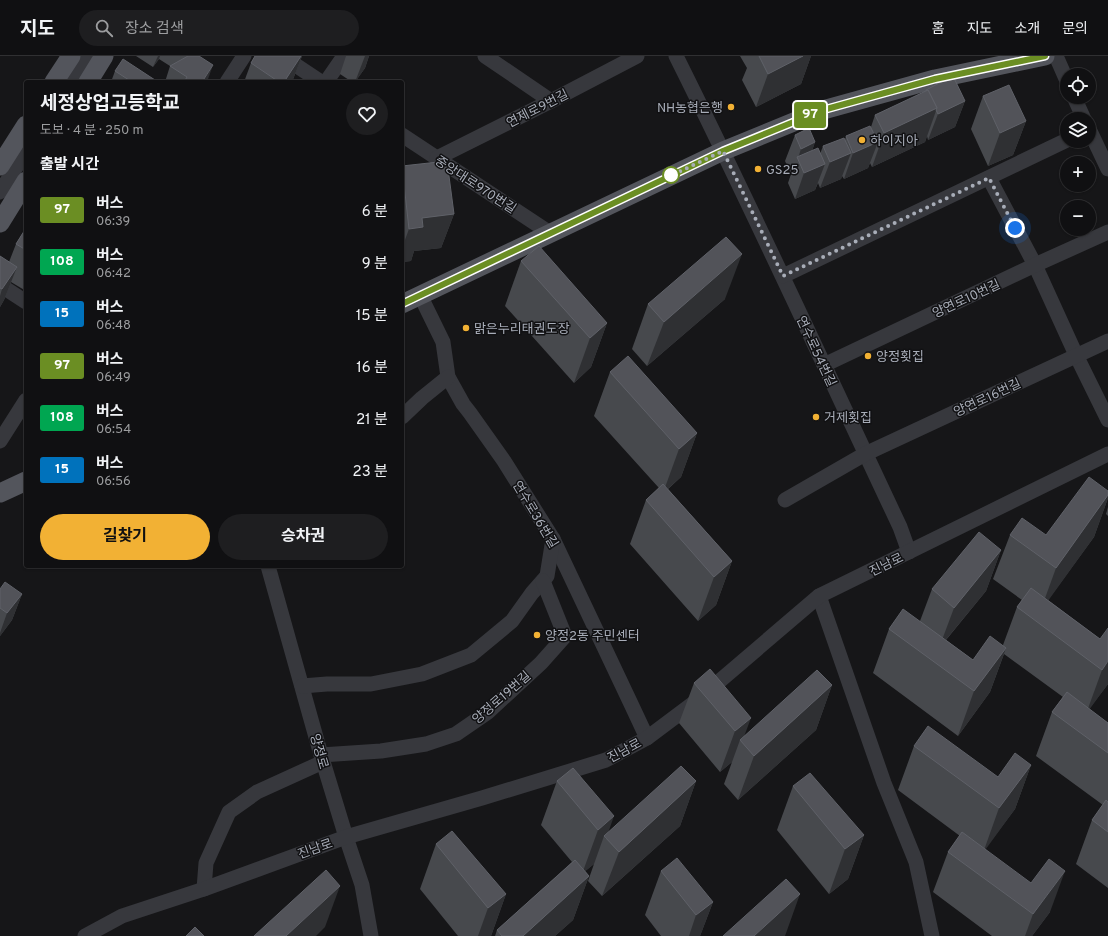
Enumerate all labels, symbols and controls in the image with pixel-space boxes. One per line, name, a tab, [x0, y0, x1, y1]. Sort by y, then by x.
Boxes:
search box	[79, 10, 359, 46]
icon: search	[93, 17, 115, 39]
text: 지도	[20, 18, 55, 42]
text: 장소 검색	[125, 20, 184, 39]
text: 홈	[932, 21, 945, 38]
text: 지도	[967, 21, 992, 38]
text: 소개	[1014, 21, 1040, 38]
text: 문의	[1062, 21, 1088, 38]
map controls	[1060, 68, 1096, 236]
button: locate	[1060, 68, 1096, 104]
street label: 연제로9번길	[504, 87, 572, 132]
text: 세정상업고등학교	[40, 92, 180, 116]
button: heart	[346, 93, 388, 135]
place label: NH농협은행	[657, 101, 723, 117]
marker: NH농협은행	[726, 102, 736, 112]
line badge: 97	[792, 102, 828, 128]
text: 97	[802, 106, 818, 123]
button: layers	[1060, 112, 1096, 148]
text: 도보 · 4 분 · 250 m	[40, 123, 144, 139]
place label: 하이지아	[870, 134, 918, 150]
marker: 하이지아	[857, 135, 867, 145]
street label: 중앙대로970번길	[431, 153, 519, 218]
text: 출발 시간	[40, 156, 99, 175]
button: +	[1060, 156, 1096, 192]
place label: GS25	[766, 163, 799, 179]
marker: GS25	[753, 164, 763, 174]
unlabelled marker	[662, 166, 680, 184]
text: 버스	[96, 195, 124, 214]
button: −	[1060, 200, 1096, 236]
text: 97	[54, 201, 70, 218]
text: 6 분	[362, 203, 388, 222]
text: 06:39	[96, 214, 130, 230]
your location	[1005, 218, 1025, 238]
text: 버스	[96, 247, 124, 266]
text: 108	[50, 253, 74, 270]
text: 9 분	[362, 255, 388, 274]
text: 06:42	[96, 266, 131, 282]
street label: 양연로10번길	[930, 277, 1003, 322]
text: 버스	[96, 299, 124, 318]
text: 15	[55, 305, 69, 322]
text: 15 분	[356, 307, 388, 326]
street label: 연수로54번길	[792, 314, 839, 390]
text: 06:48	[96, 318, 131, 334]
place label: 맑은누리태권도장	[474, 322, 570, 338]
marker: 맑은누리태권도장	[461, 323, 471, 333]
place label: 양정횟집	[876, 349, 924, 366]
text: 버스	[96, 351, 124, 370]
marker: 양정횟집	[863, 351, 873, 361]
text: 97	[54, 357, 70, 374]
text: 16 분	[356, 359, 388, 378]
text: 06:49	[96, 370, 131, 386]
street label: 양연로16번길	[952, 376, 1024, 421]
text: 버스	[96, 403, 124, 422]
text: 108	[50, 409, 74, 426]
place label: 거제횟집	[824, 410, 872, 427]
text: 21 분	[356, 411, 388, 430]
marker: 거제횟집	[811, 412, 821, 422]
text: 06:54	[96, 422, 131, 438]
text: 버스	[96, 455, 124, 474]
text: 15	[55, 461, 69, 478]
text: 23 분	[352, 463, 388, 482]
text: 06:56	[96, 474, 131, 490]
street label: 연수로36번길	[508, 479, 561, 551]
button: 길찾기	[40, 514, 210, 560]
button: 승차권	[218, 514, 388, 560]
street label: 진남로	[867, 551, 907, 581]
place label: 양정2동 주민센터	[545, 629, 640, 645]
marker: 양정2동 주민센터	[532, 630, 542, 640]
street label: 양정로19번길	[470, 669, 535, 728]
street label: 양정로	[305, 732, 331, 771]
street label: 진남로	[605, 736, 645, 767]
street label: 진남로	[296, 836, 335, 864]

